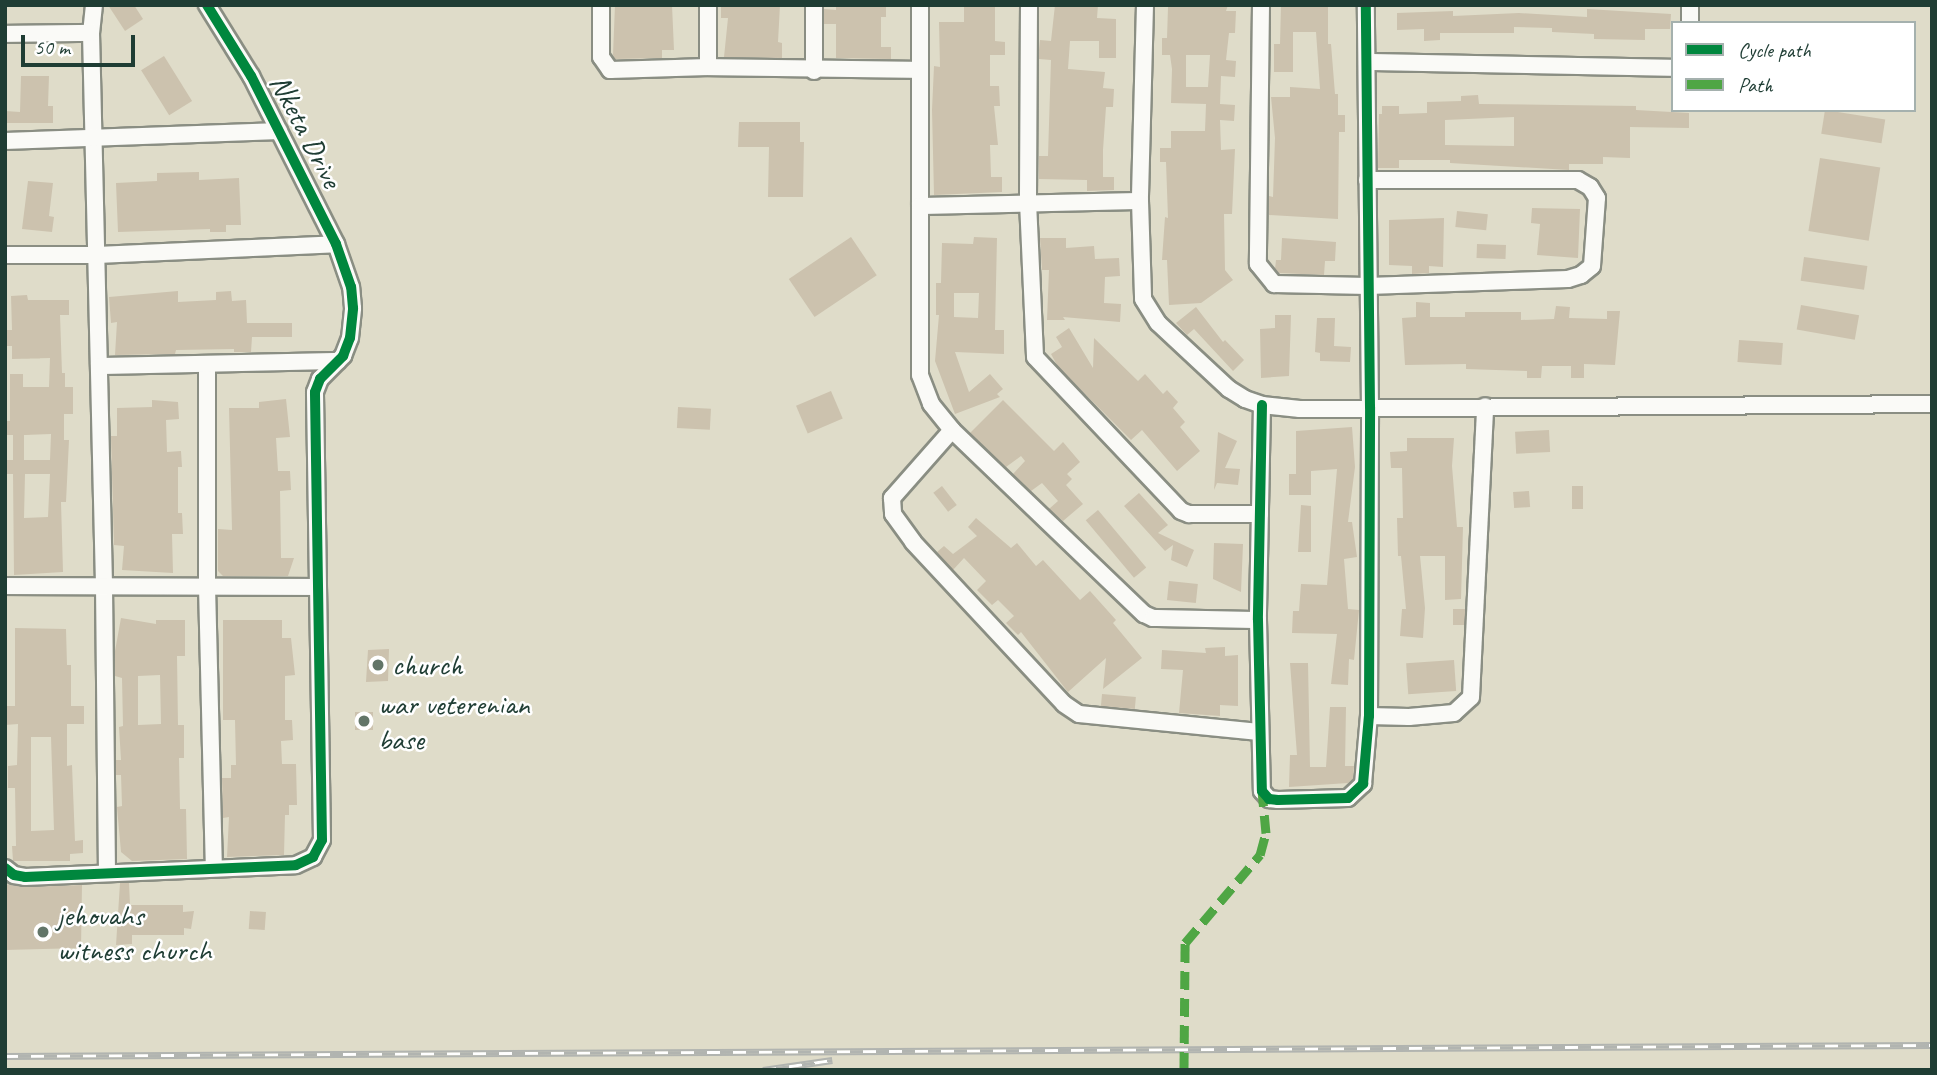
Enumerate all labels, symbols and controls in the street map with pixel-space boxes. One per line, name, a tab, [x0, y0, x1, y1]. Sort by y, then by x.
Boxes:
scale bar	[24, 21, 138, 65]
legend	[1671, 21, 1916, 112]
text: 50 m	[34, 34, 70, 60]
text: Cycle path	[1738, 37, 1811, 63]
street label: Nketa Drive	[262, 68, 350, 194]
text: Path	[1738, 72, 1773, 98]
place label: church	[392, 647, 462, 683]
marker: church	[370, 657, 386, 673]
place label: war veterenian base	[378, 686, 529, 756]
marker: war veterenian base	[356, 713, 372, 729]
place label: jehovahs witness church	[57, 897, 210, 968]
marker: jehovahs witness church	[35, 924, 51, 940]

